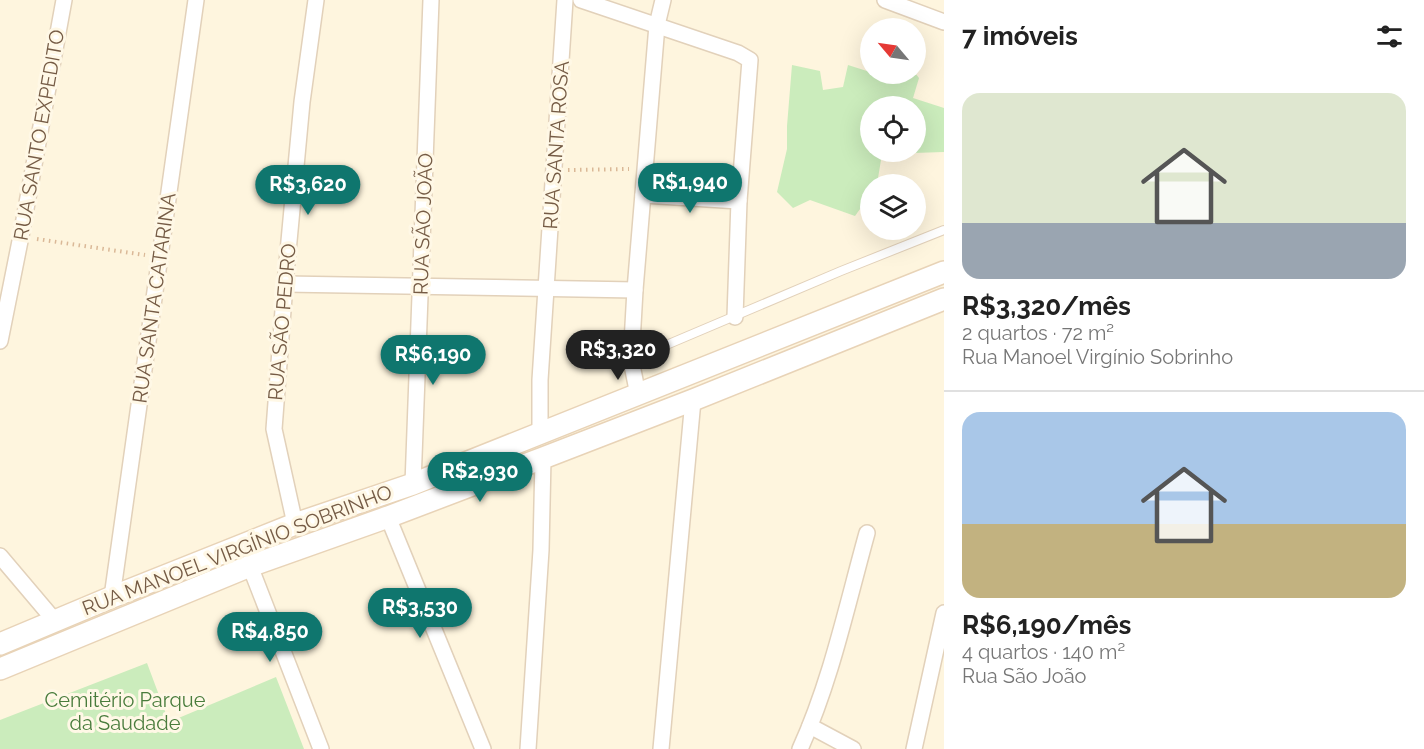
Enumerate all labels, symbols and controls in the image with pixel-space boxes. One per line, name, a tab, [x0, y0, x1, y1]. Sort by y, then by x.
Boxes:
north arrow	[860, 18, 926, 84]
map controls	[860, 18, 926, 240]
icon: filters	[1373, 20, 1406, 53]
text: 7 imóveis	[962, 21, 1078, 51]
street label: RUA SANTO EXPEDITO	[9, 28, 69, 242]
street label: RUA SANTA ROSA	[538, 60, 574, 230]
button: locate	[860, 96, 926, 162]
icon: home	[1130, 132, 1238, 240]
street label: RUA SÃO JOÃO	[409, 153, 437, 295]
pin: R$1,940	[635, 163, 745, 214]
pin: R$3,620	[253, 165, 363, 216]
text: R$1,940	[652, 170, 728, 194]
text: R$3,620	[269, 172, 347, 196]
button: layers	[860, 174, 926, 240]
street label: RUA SANTA CATARINA	[127, 191, 181, 405]
street label: RUA SÃO PEDRO	[263, 242, 301, 402]
text: R$3,320/mês	[962, 291, 1131, 321]
text: 2 quartos · 72 m²	[962, 321, 1114, 345]
pin: R$3,320	[563, 330, 673, 381]
pin: R$6,190	[378, 335, 488, 386]
text: R$3,320	[580, 337, 656, 361]
text: R$6,190	[395, 342, 471, 366]
text: Rua Manoel Virgínio Sobrinho	[962, 345, 1233, 369]
icon: home	[1130, 451, 1238, 559]
pin: R$2,930	[425, 452, 535, 503]
text: R$2,930	[441, 459, 519, 483]
street label: RUA MANOEL VIRGÍNIO SOBRINHO	[79, 480, 395, 620]
pin: R$3,530	[365, 588, 475, 639]
text: R$3,530	[382, 595, 458, 619]
text: R$6,190/mês	[962, 610, 1131, 640]
pin: R$4,850	[215, 612, 325, 663]
text: R$4,850	[231, 619, 309, 643]
text: 4 quartos · 140 m²	[962, 640, 1125, 664]
text: Rua São João	[962, 664, 1086, 688]
park label: Cemitério Parque da Saudade	[45, 688, 206, 735]

